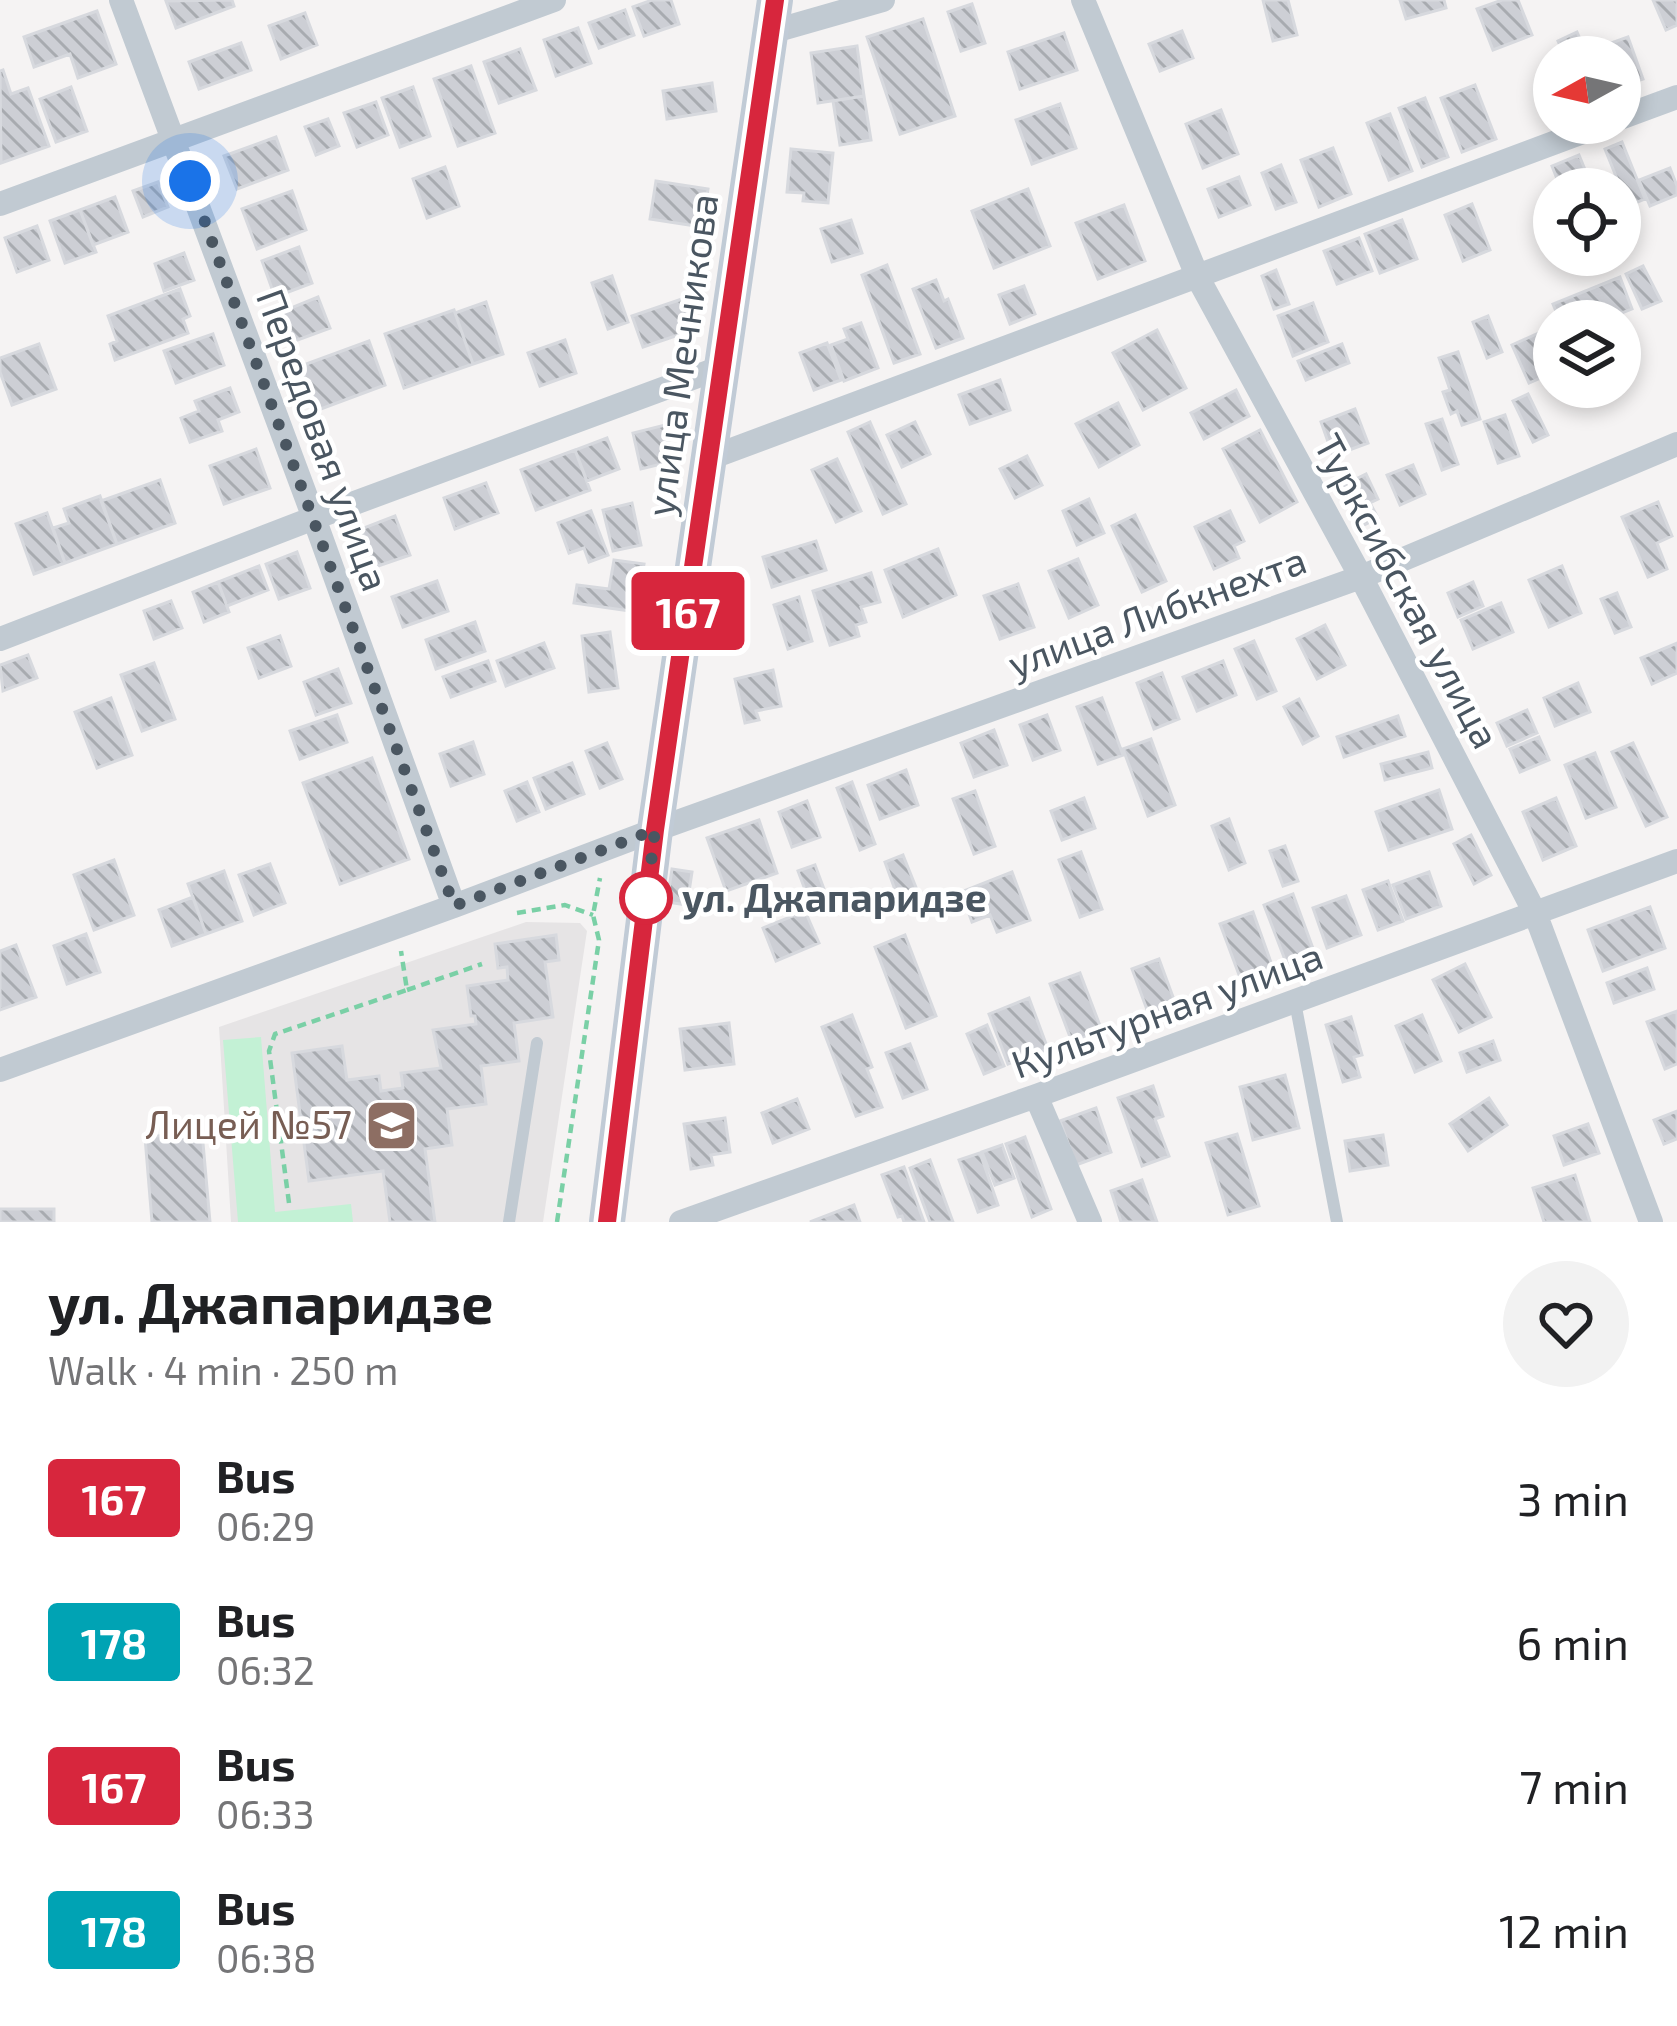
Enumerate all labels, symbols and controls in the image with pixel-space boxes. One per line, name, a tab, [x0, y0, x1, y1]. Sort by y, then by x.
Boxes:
north arrow	[1533, 36, 1641, 144]
map controls	[1533, 36, 1641, 408]
your location	[160, 151, 220, 211]
button: locate	[1533, 168, 1641, 276]
street label: улица Мечникова	[635, 190, 727, 519]
street label: Передовая улица	[247, 282, 401, 597]
button: layers	[1533, 300, 1641, 408]
street label: Турксибская улица	[1305, 425, 1511, 756]
street label: улица Либкнехта	[1001, 535, 1312, 687]
line badge: 167	[619, 572, 757, 650]
text: 167	[655, 586, 721, 636]
marker: ул. Джапаридзе	[621, 873, 671, 923]
place label: ул. Джапаридзе	[682, 873, 987, 920]
street label: Культурная улица	[1005, 931, 1329, 1088]
school or university icon: Лицей №57	[363, 1097, 419, 1153]
place label: Лицей №57	[146, 1100, 352, 1147]
button: heart	[1503, 1261, 1629, 1387]
text: ул. Джапаридзе	[48, 1267, 493, 1335]
text: Walk · 4 min · 250 m	[48, 1346, 399, 1393]
text: Bus	[216, 1448, 295, 1502]
text: 3 min	[1517, 1471, 1629, 1525]
text: 167	[81, 1473, 147, 1523]
text: 06:29	[216, 1502, 315, 1549]
text: Bus	[216, 1592, 295, 1646]
text: 6 min	[1516, 1615, 1629, 1669]
text: 178	[81, 1617, 147, 1667]
text: 06:32	[216, 1646, 315, 1693]
text: Bus	[216, 1736, 295, 1790]
text: 7 min	[1519, 1759, 1629, 1813]
text: 167	[81, 1761, 147, 1811]
text: 06:33	[216, 1790, 314, 1837]
text: Bus	[216, 1880, 295, 1934]
text: 12 min	[1499, 1903, 1629, 1957]
text: 178	[81, 1905, 147, 1955]
text: 06:38	[216, 1934, 316, 1981]

